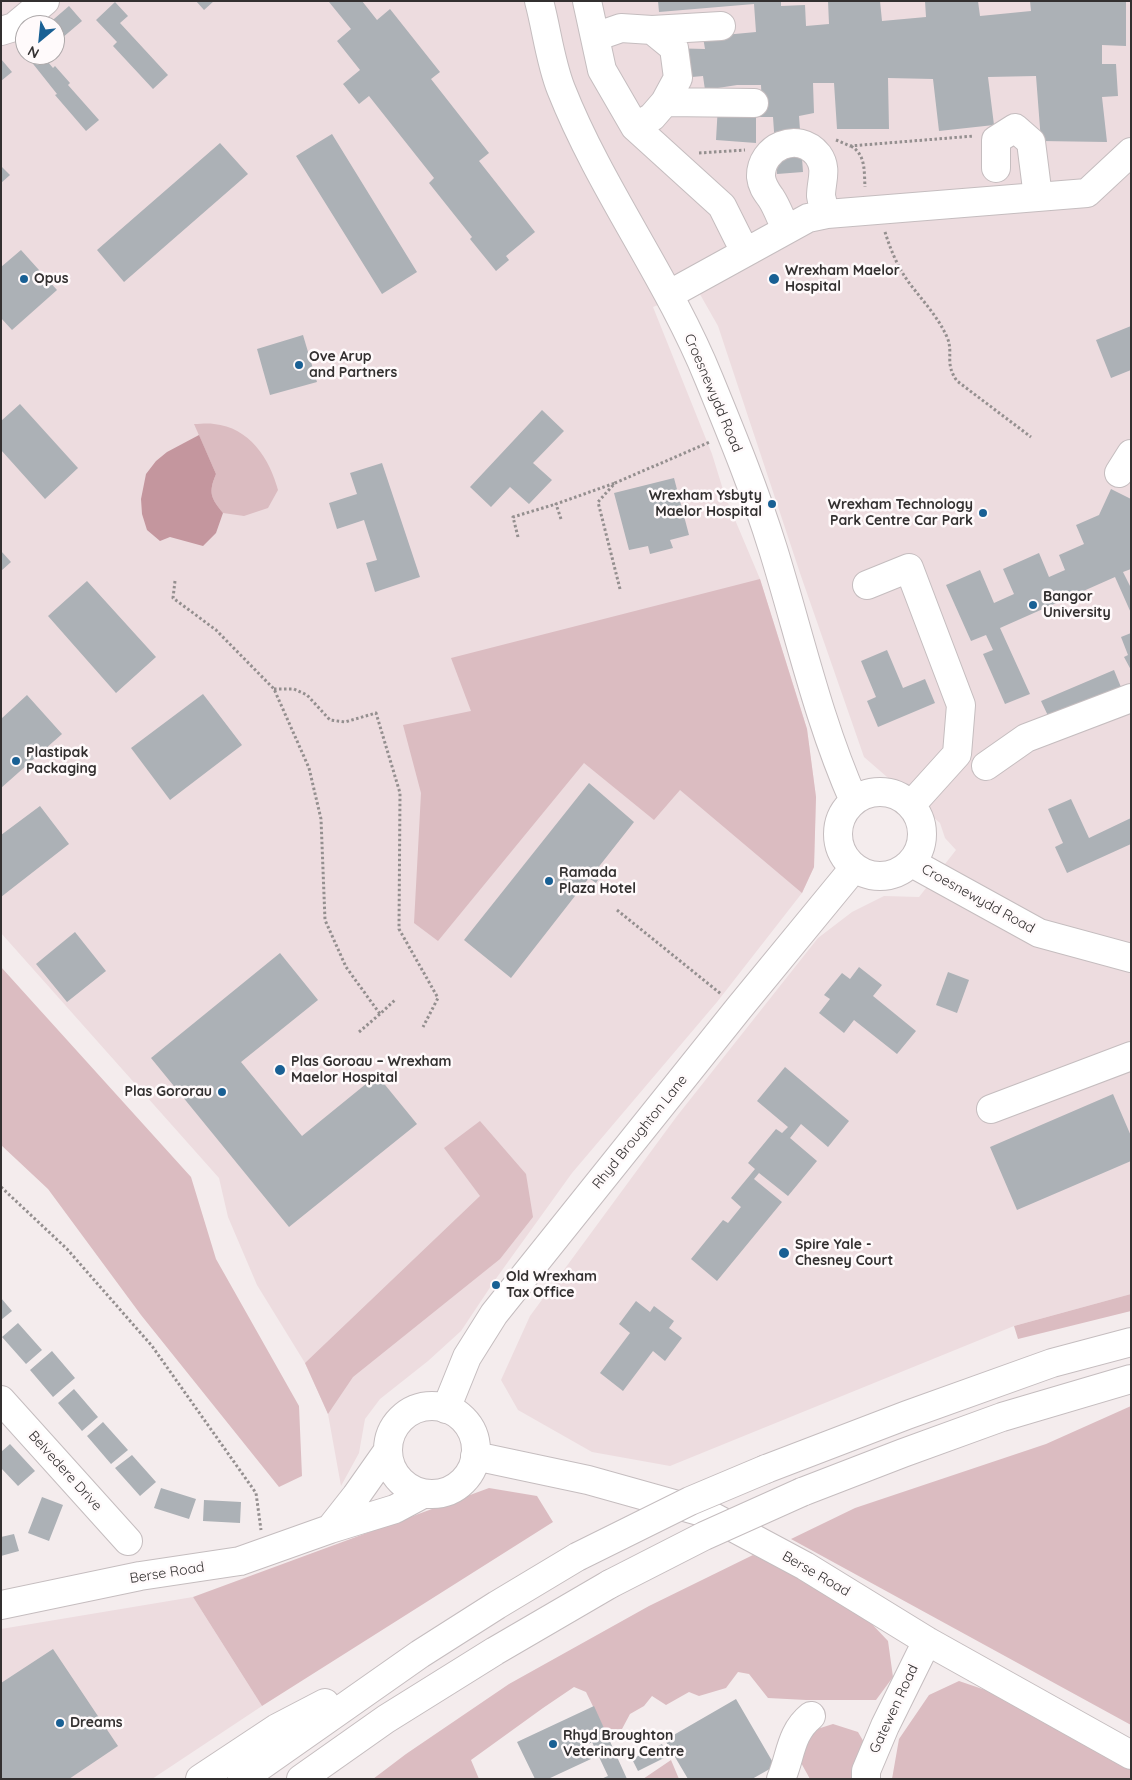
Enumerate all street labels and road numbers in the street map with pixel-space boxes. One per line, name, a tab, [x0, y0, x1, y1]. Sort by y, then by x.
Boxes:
street label: Croesnewydd Road	[680, 331, 746, 455]
street label: Croesnewydd Road	[918, 861, 1038, 937]
street label: Rhyd Broughton Lane	[589, 1072, 691, 1192]
street label: Belvedere Drive	[25, 1427, 105, 1515]
street label: Berse Road	[779, 1548, 853, 1600]
street label: Berse Road	[128, 1559, 206, 1587]
street label: Gatewen Road	[866, 1662, 922, 1756]

